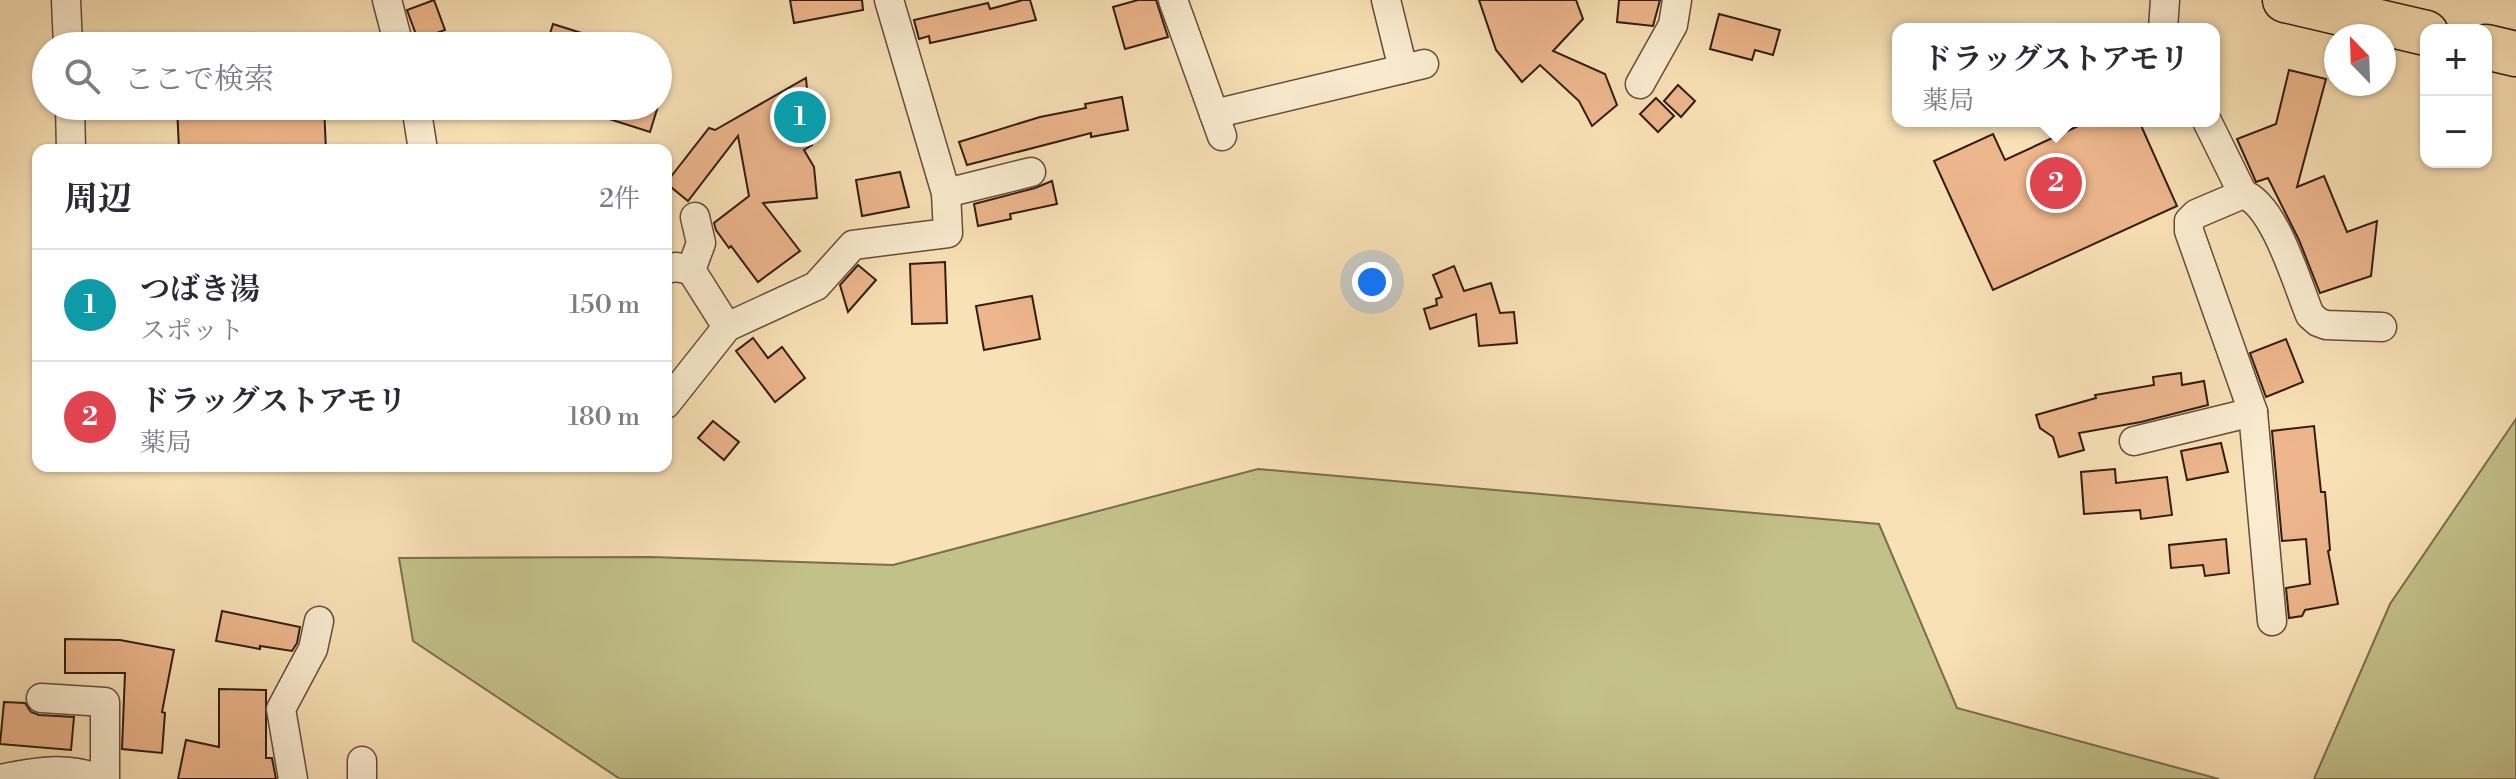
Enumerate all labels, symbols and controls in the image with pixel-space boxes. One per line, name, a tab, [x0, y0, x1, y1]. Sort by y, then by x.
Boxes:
popup	[1892, 23, 2220, 127]
north arrow	[2324, 24, 2396, 96]
map controls	[2420, 24, 2492, 168]
button: +	[2420, 24, 2492, 96]
search box	[32, 32, 672, 120]
text: ドラッグストアモリ	[1923, 41, 2190, 79]
icon: search	[60, 54, 104, 98]
text: ここで検索	[124, 61, 274, 99]
text: 薬局	[1923, 85, 1975, 117]
pin: 1	[774, 87, 826, 147]
button: −	[2420, 96, 2492, 168]
pin: 2	[2030, 153, 2082, 213]
text: 周辺	[64, 179, 132, 221]
text: 2件	[599, 183, 640, 215]
your location	[1352, 262, 1392, 302]
text: つばき湯	[140, 271, 260, 309]
text: 1	[84, 289, 96, 321]
text: 150 m	[569, 289, 640, 321]
text: スポット	[140, 315, 244, 347]
text: ドラッグストアモリ	[140, 383, 407, 421]
text: 2	[82, 401, 98, 433]
text: 180 m	[568, 401, 640, 433]
text: 薬局	[140, 427, 192, 459]

